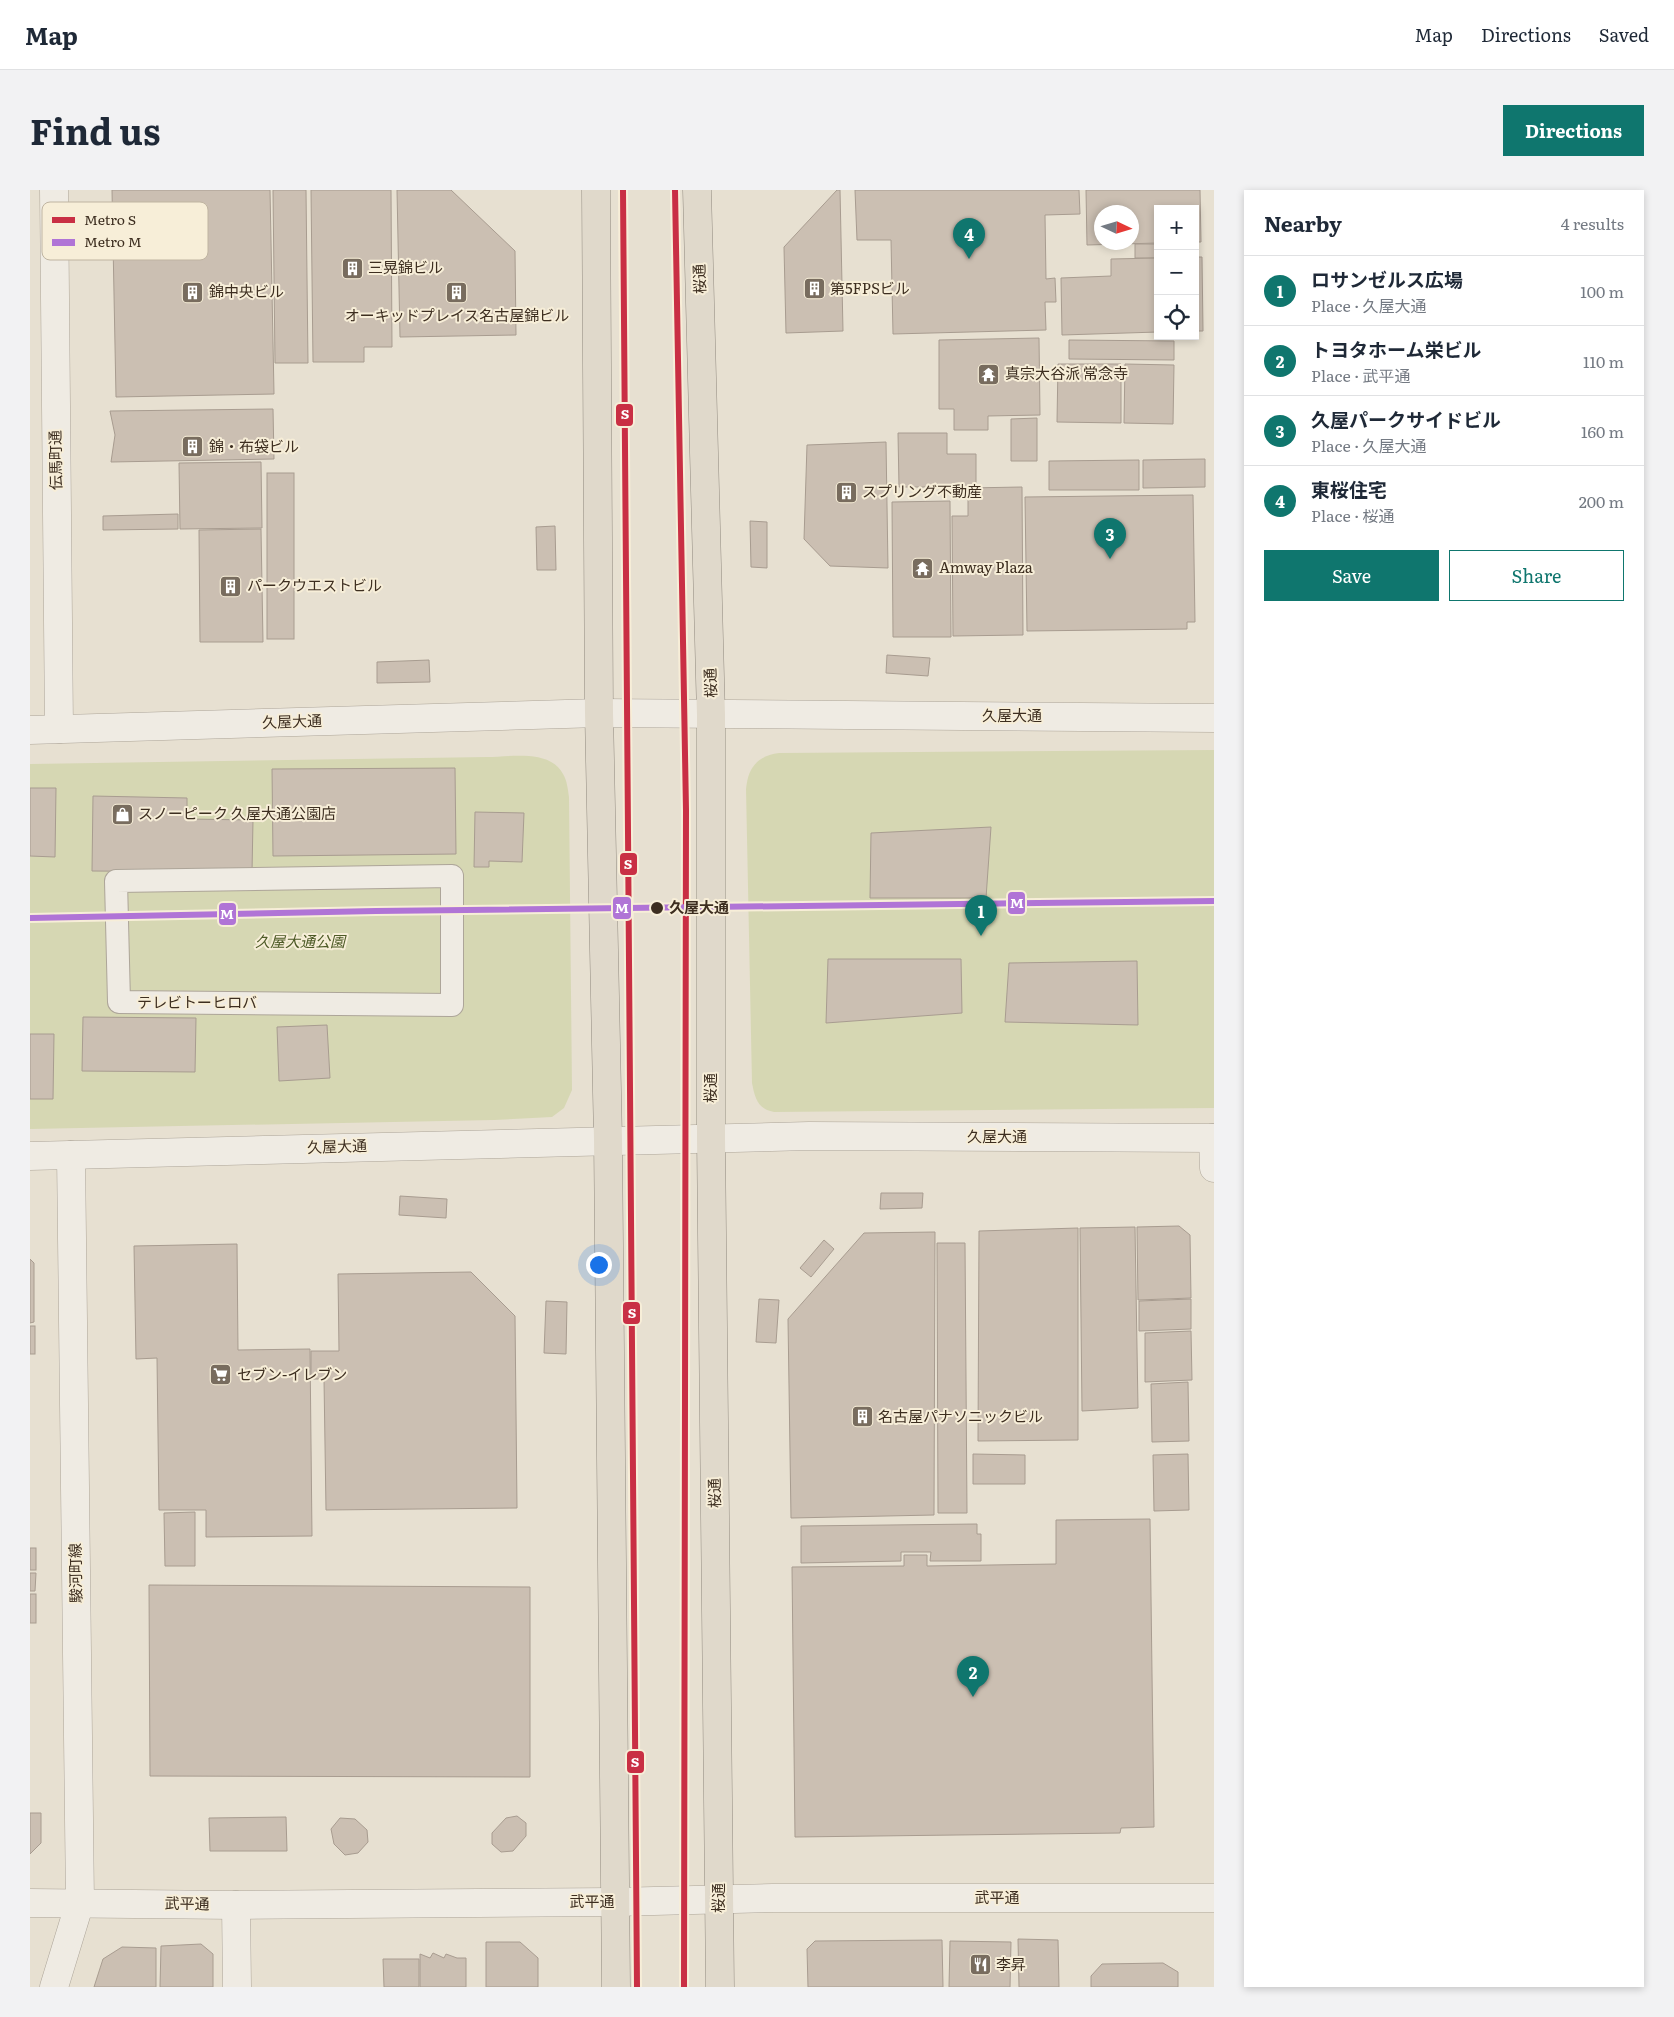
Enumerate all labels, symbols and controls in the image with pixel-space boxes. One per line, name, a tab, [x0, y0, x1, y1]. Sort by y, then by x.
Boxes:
text: Map	[25, 17, 78, 52]
text: Map	[1415, 21, 1453, 48]
text: Directions	[1481, 21, 1571, 48]
text: Saved	[1599, 21, 1649, 48]
text: Find us	[30, 104, 160, 156]
button: Directions	[1503, 105, 1644, 156]
legend	[42, 202, 208, 260]
north arrow	[1094, 205, 1139, 250]
map controls	[1154, 205, 1199, 340]
button: +	[1154, 205, 1199, 250]
text: Nearby	[1264, 207, 1342, 238]
text: Metro S	[84, 209, 136, 229]
text: 4 results	[1561, 211, 1624, 235]
pin: 4	[953, 218, 985, 259]
text: Metro M	[84, 231, 142, 251]
button: −	[1154, 250, 1199, 295]
place label: 三晃錦ビル	[368, 255, 443, 278]
building icon: 三晃錦ビル	[340, 256, 364, 280]
street label: 桜通	[686, 264, 711, 294]
text: ロサンゼルス広場	[1311, 265, 1463, 293]
place label: 第5FPSビル	[830, 276, 910, 299]
building icon: 第5FPSビル	[802, 277, 826, 301]
place label: 錦中央ビル	[209, 279, 284, 302]
text: 1	[1277, 279, 1283, 303]
text: 100 m	[1580, 279, 1624, 303]
building icon: 錦中央ビル	[181, 280, 205, 304]
building icon: オーキッドプレイス名古屋錦ビル	[445, 281, 469, 305]
text: Place · 久屋大通	[1311, 293, 1426, 317]
button: locate	[1154, 295, 1199, 340]
place label: オーキッドプレイス名古屋錦ビル	[345, 303, 569, 326]
text: トヨタホーム栄ビル	[1311, 335, 1481, 363]
text: 2	[1276, 349, 1284, 373]
text: 110 m	[1583, 349, 1624, 373]
place label: 真宗大谷派 常念寺	[1005, 361, 1128, 384]
temple icon: 真宗大谷派 常念寺	[977, 362, 1001, 386]
text: Place · 武平通	[1311, 363, 1410, 387]
line badge: S	[615, 403, 634, 427]
text: S	[621, 403, 630, 423]
text: 久屋パークサイドビル	[1311, 405, 1501, 433]
text: 3	[1276, 419, 1284, 443]
text: 160 m	[1581, 419, 1624, 443]
street label: 伝馬町通	[42, 430, 67, 490]
text: Place · 久屋大通	[1311, 433, 1426, 457]
place label: 錦・布袋ビル	[209, 434, 299, 457]
building icon: 錦・布袋ビル	[181, 435, 205, 459]
text: 東桜住宅	[1311, 475, 1387, 503]
place label: スプリング不動産	[862, 479, 982, 502]
building icon: スプリング不動産	[834, 480, 858, 504]
text: 4	[1275, 489, 1285, 513]
text: 200 m	[1579, 489, 1624, 513]
text: Place · 桜通	[1311, 503, 1394, 527]
pin: 3	[1094, 518, 1126, 559]
button: Save	[1264, 550, 1439, 601]
button: Share	[1449, 550, 1624, 601]
place label: Amway Plaza	[939, 555, 1034, 578]
temple icon: Amway Plaza	[911, 556, 935, 580]
place label: パークウエストビル	[247, 573, 382, 596]
building icon: パークウエストビル	[219, 574, 243, 598]
street label: 桜通	[697, 668, 722, 698]
street label: 久屋大通	[982, 703, 1042, 726]
street label: 久屋大通	[262, 708, 322, 733]
place label: スノーピーク 久屋大通公園店	[138, 801, 336, 824]
shop icon: スノーピーク 久屋大通公園店	[110, 802, 134, 826]
line badge: S	[619, 852, 638, 876]
text: S	[624, 853, 633, 873]
line badge: M	[1007, 891, 1026, 915]
text: M	[1010, 892, 1024, 912]
place label: 久屋大通	[669, 895, 729, 918]
pin: 1	[965, 895, 997, 936]
line badge: M	[612, 896, 632, 920]
text: M	[615, 897, 629, 917]
marker: 久屋大通	[649, 900, 665, 916]
line badge: M	[218, 902, 237, 926]
text: M	[220, 903, 234, 923]
park label: 久屋大通公園	[255, 929, 347, 952]
street label: テレビトーヒロバ	[137, 990, 257, 1013]
street label: 桜通	[698, 1073, 721, 1103]
street label: 久屋大通	[967, 1124, 1027, 1147]
street label: 久屋大通	[307, 1133, 367, 1158]
your location	[586, 1252, 612, 1278]
line badge: S	[622, 1301, 641, 1325]
text: S	[628, 1302, 637, 1322]
place label: セブン-イレブン	[237, 1362, 347, 1385]
supermarket icon: セブン-イレブン	[209, 1363, 233, 1387]
place label: 名古屋パナソニックビル	[878, 1404, 1043, 1427]
building icon: 名古屋パナソニックビル	[850, 1405, 874, 1429]
street label: 桜通	[702, 1478, 725, 1508]
street label: 駿河町線	[62, 1543, 87, 1603]
pin: 2	[957, 1656, 989, 1697]
line badge: S	[626, 1750, 645, 1774]
text: S	[631, 1751, 640, 1771]
street label: 桜通	[706, 1883, 729, 1913]
street label: 武平通	[974, 1885, 1020, 1908]
street label: 武平通	[569, 1889, 615, 1912]
street label: 武平通	[164, 1891, 210, 1914]
place label: 李昇	[996, 1952, 1026, 1975]
restaurant icon: 李昇	[968, 1953, 992, 1977]

